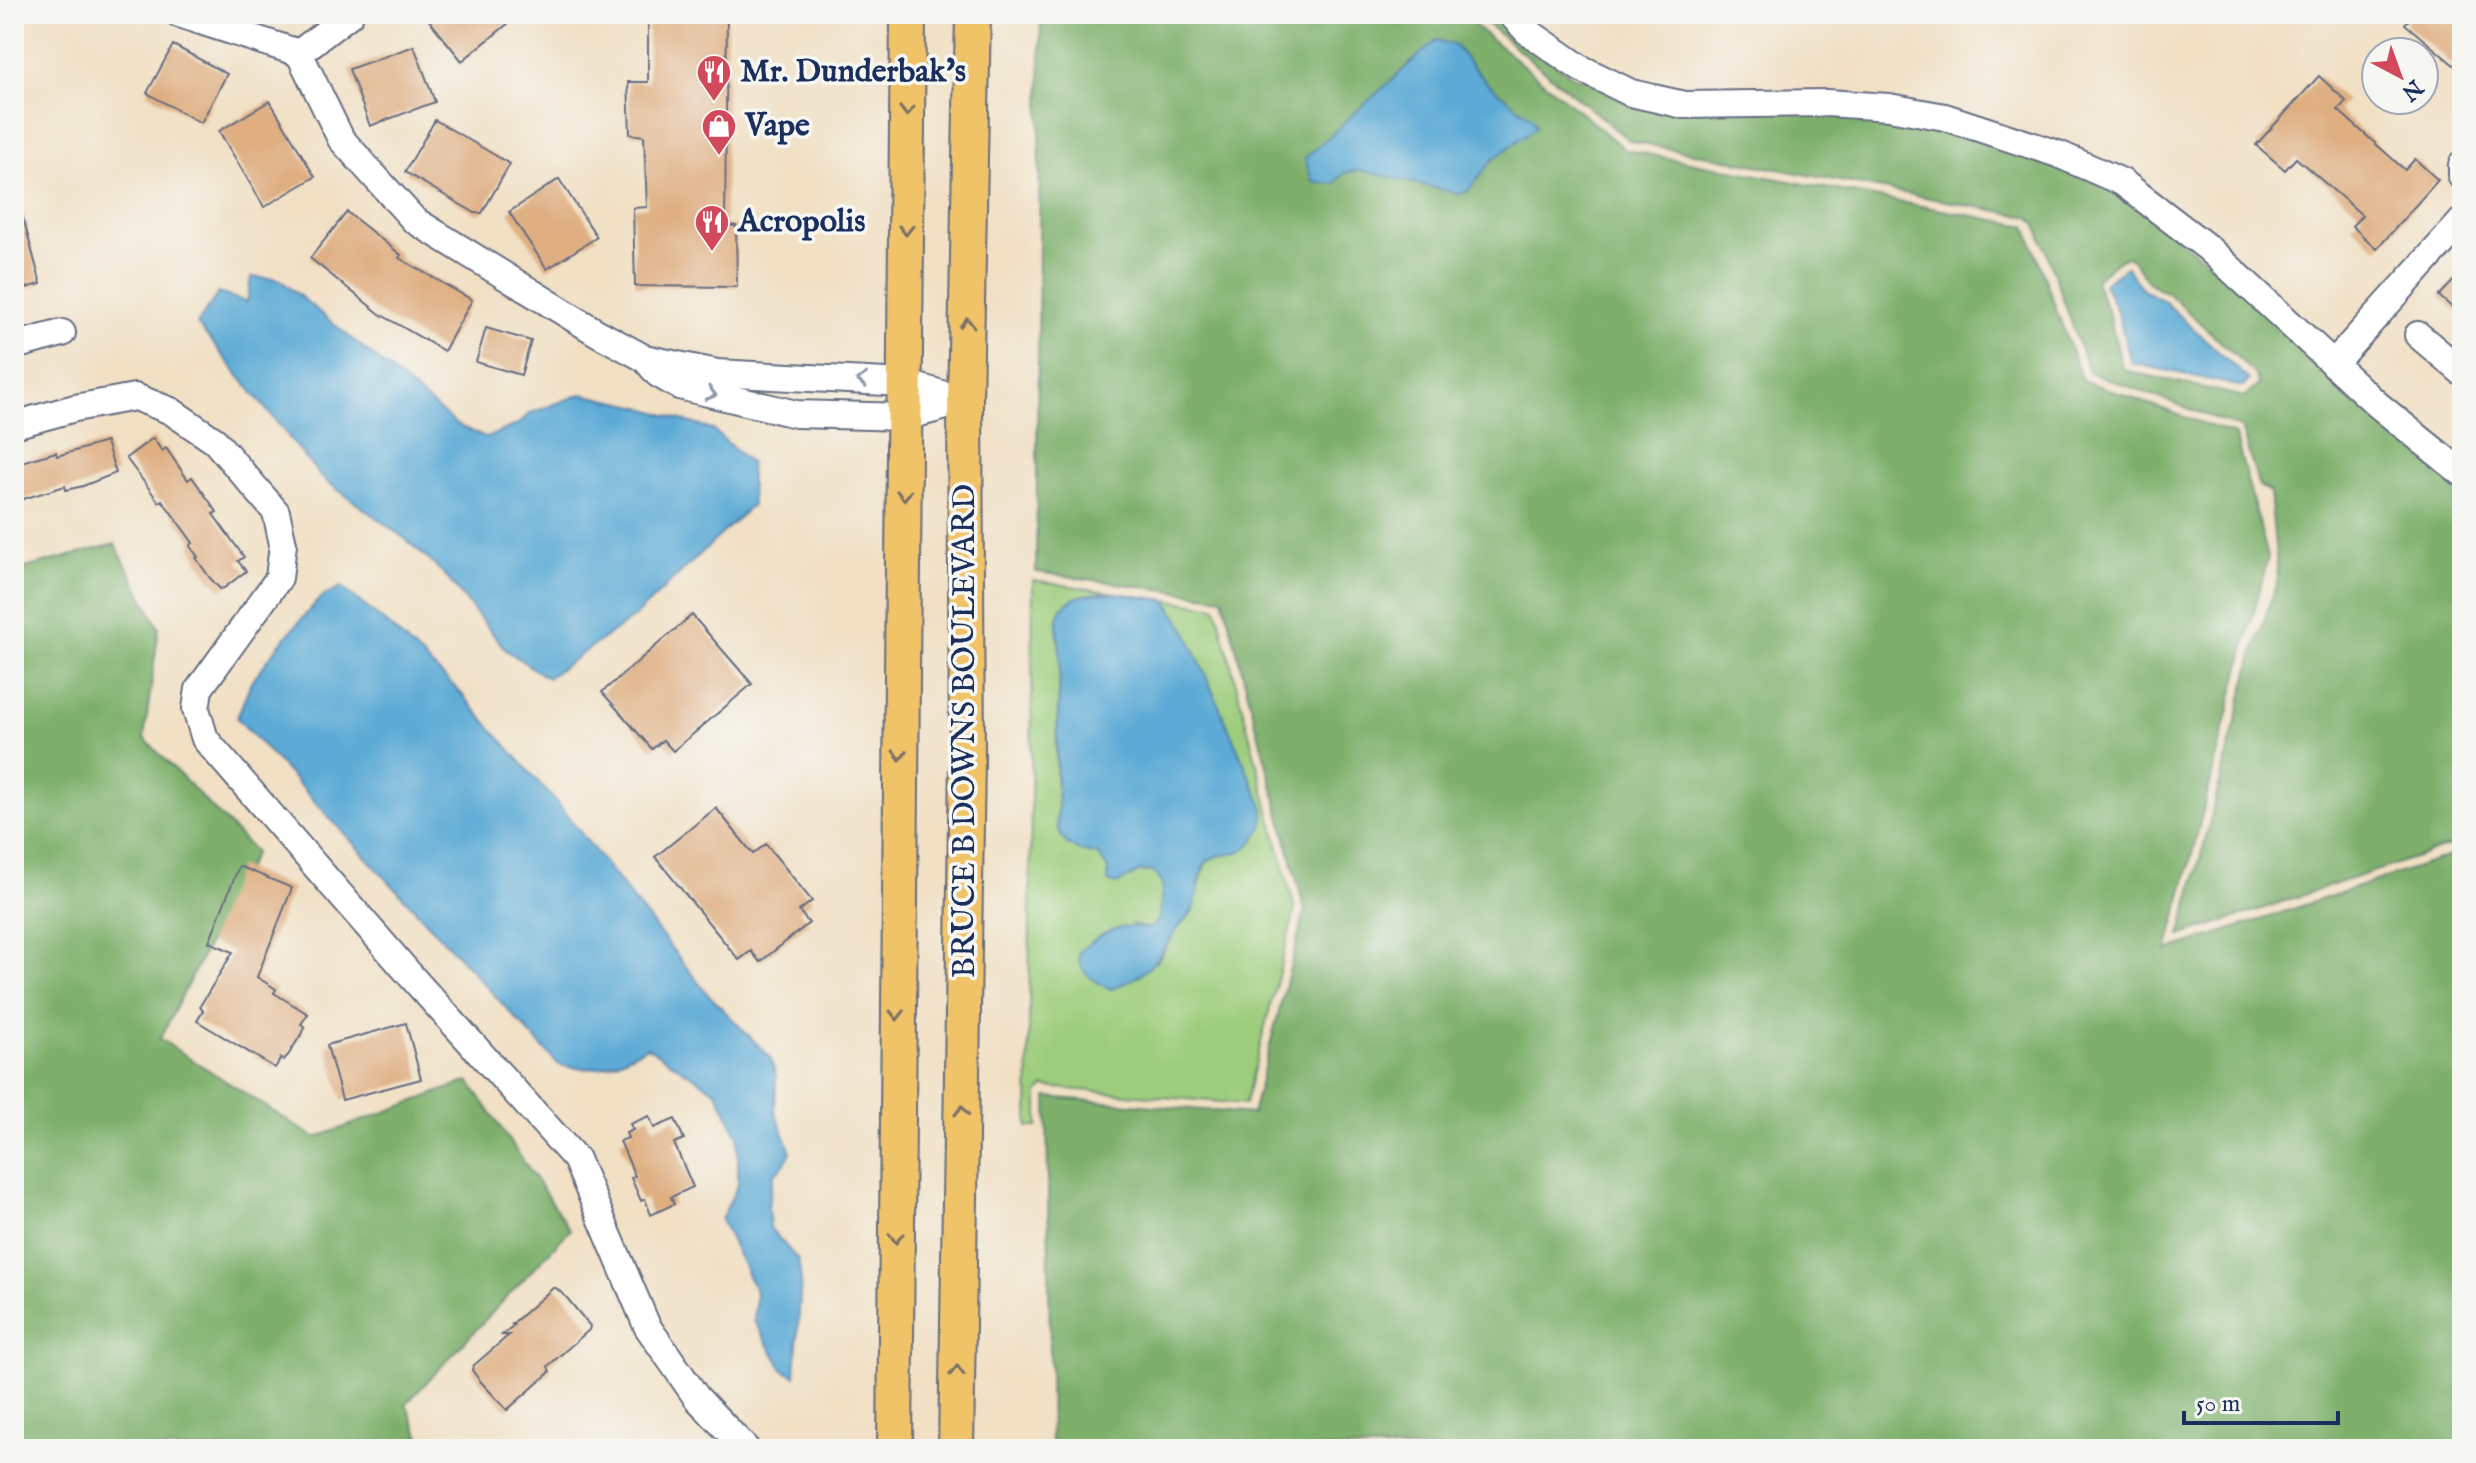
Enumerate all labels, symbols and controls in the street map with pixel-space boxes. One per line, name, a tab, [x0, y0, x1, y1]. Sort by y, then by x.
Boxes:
north arrow	[2360, 36, 2440, 116]
place label: Mr. Dunderbak's	[740, 52, 966, 93]
restaurant icon: Mr. Dunderbak's	[695, 53, 733, 103]
text: N	[2395, 72, 2429, 106]
one-way arrow	[898, 105, 916, 118]
place label: Vape	[744, 106, 810, 147]
shop icon: Vape	[700, 107, 738, 157]
place label: Acropolis	[736, 202, 865, 243]
restaurant icon: Acropolis	[693, 203, 731, 253]
one-way arrow	[897, 224, 915, 237]
one-way arrow	[958, 316, 975, 329]
one-way arrow	[855, 372, 868, 389]
one-way arrow	[703, 385, 717, 402]
street label: BRUCE B DOWNS BOULEVARD	[945, 484, 986, 978]
one-way arrow	[895, 489, 912, 502]
one-way arrow	[891, 749, 909, 762]
one-way arrow	[889, 1009, 906, 1022]
one-way arrow	[953, 1104, 970, 1117]
one-way arrow	[887, 1232, 905, 1245]
one-way arrow	[948, 1364, 966, 1377]
scale bar	[2184, 1375, 2338, 1425]
text: 50 m	[2196, 1389, 2240, 1420]

